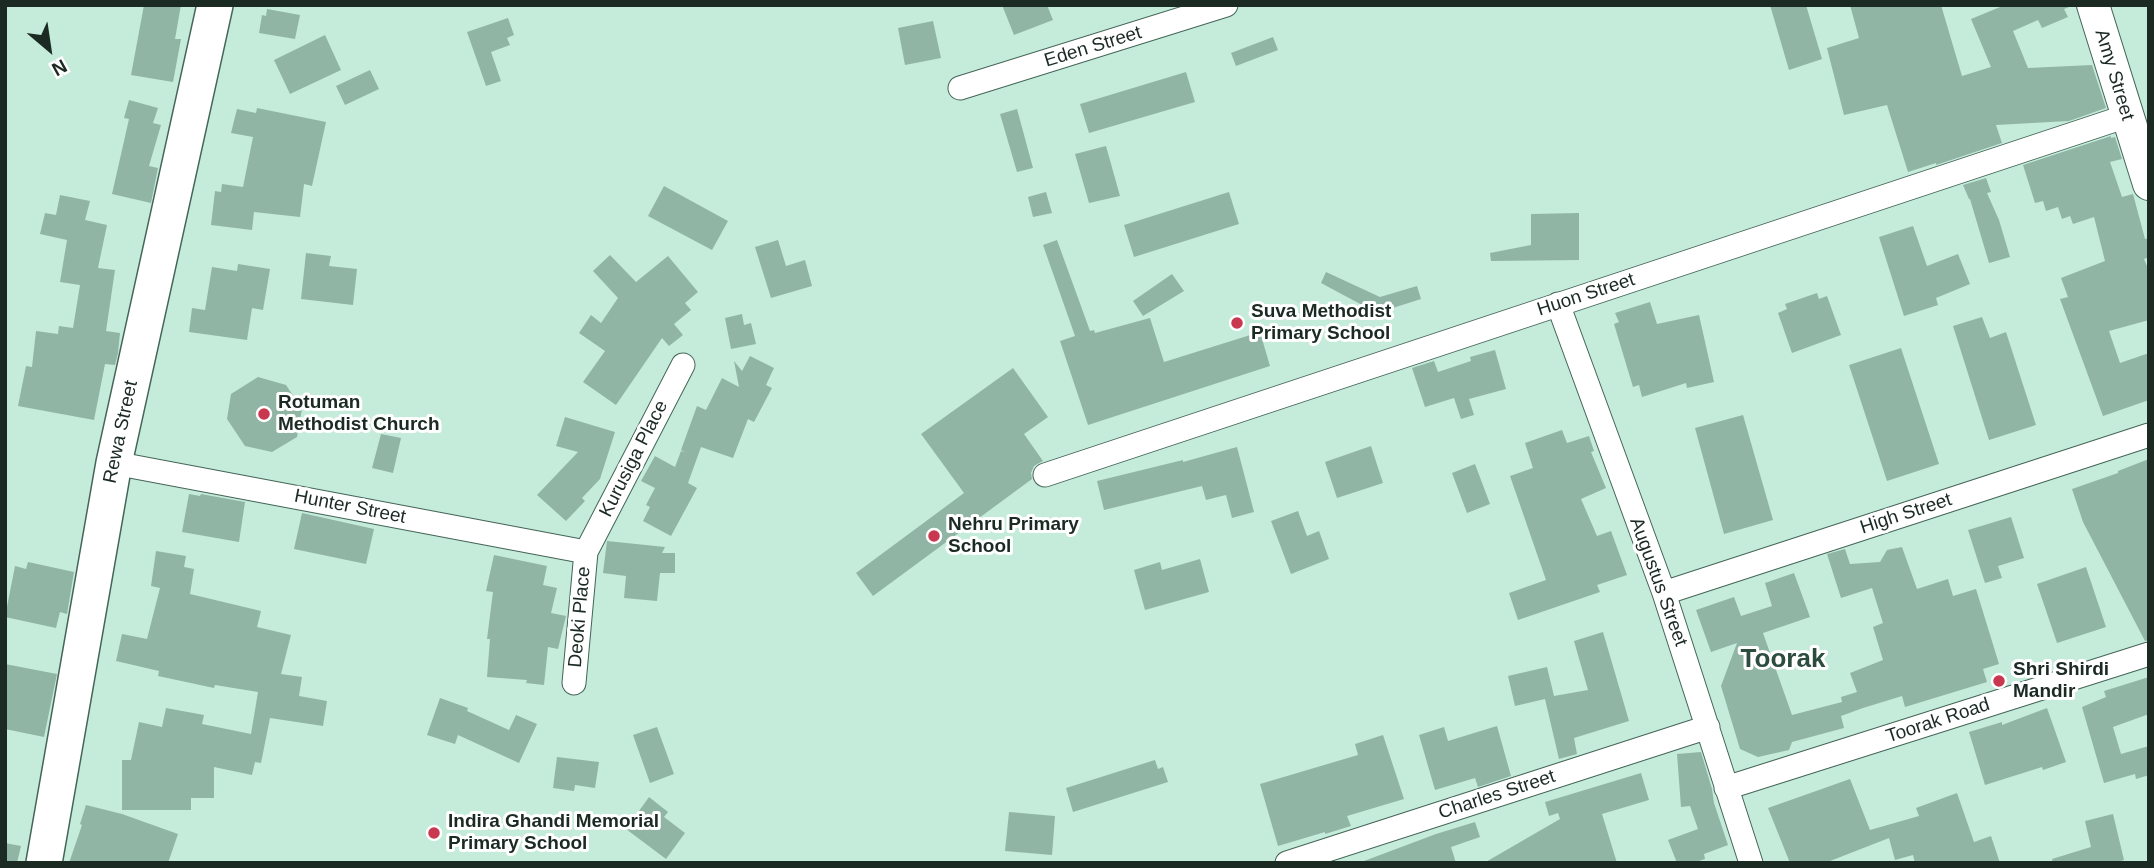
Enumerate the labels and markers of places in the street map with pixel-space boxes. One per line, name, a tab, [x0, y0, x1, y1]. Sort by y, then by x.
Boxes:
place label: Suva Methodist Primary School	[1251, 301, 1391, 345]
marker: Suva Methodist Primary School	[1229, 315, 1245, 331]
place label: Rotuman Methodist Church	[278, 392, 439, 436]
marker: Rotuman Methodist Church	[256, 406, 272, 422]
place label: Nehru Primary School	[948, 514, 1079, 558]
marker: Nehru Primary School	[926, 528, 942, 544]
place label: Shri Shirdi Mandir	[2013, 659, 2109, 703]
marker: Shri Shirdi Mandir	[1991, 673, 2007, 689]
place label: Indira Ghandi Memorial Primary School	[448, 811, 659, 855]
marker: Indira Ghandi Memorial Primary School	[426, 825, 442, 841]

